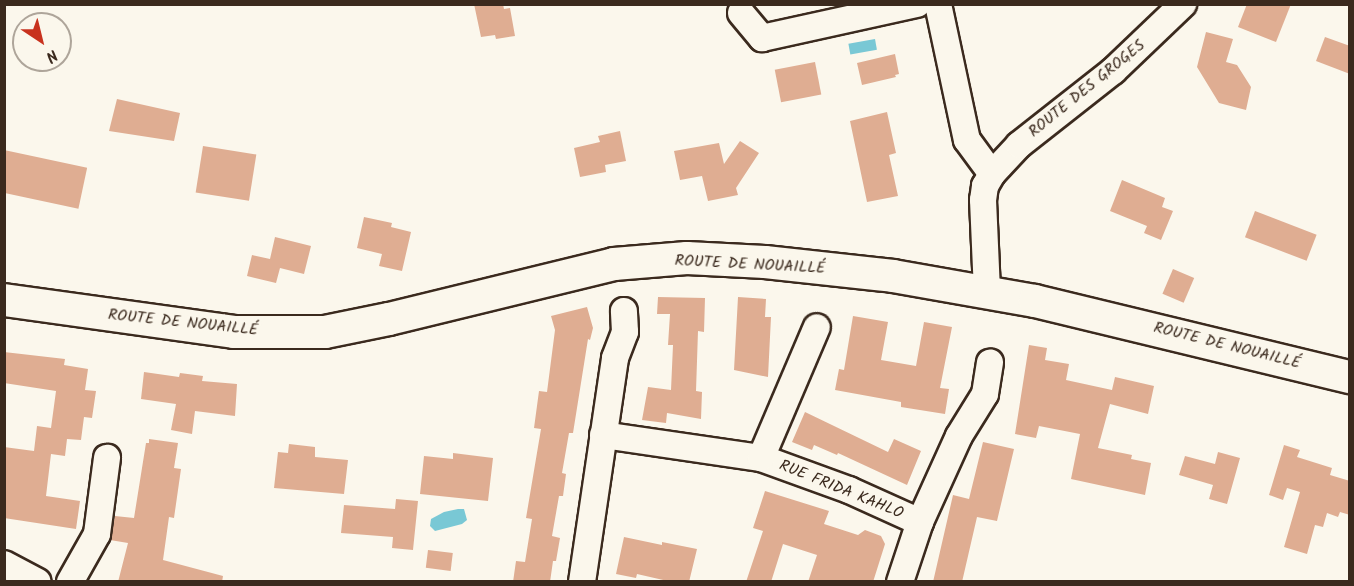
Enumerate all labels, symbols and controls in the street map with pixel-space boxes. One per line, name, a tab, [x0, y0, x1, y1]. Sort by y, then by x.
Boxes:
north arrow	[12, 12, 72, 72]
street label: ROUTE DES GROGES	[1025, 36, 1149, 142]
text: N	[40, 42, 63, 69]
street label: ROUTE DE NOUAILLÉ	[674, 251, 826, 279]
street label: ROUTE DE NOUAILLÉ	[107, 306, 259, 340]
street label: ROUTE DE NOUAILLÉ	[1151, 318, 1303, 374]
street label: RUE FRIDA KAHLO	[776, 456, 906, 524]

